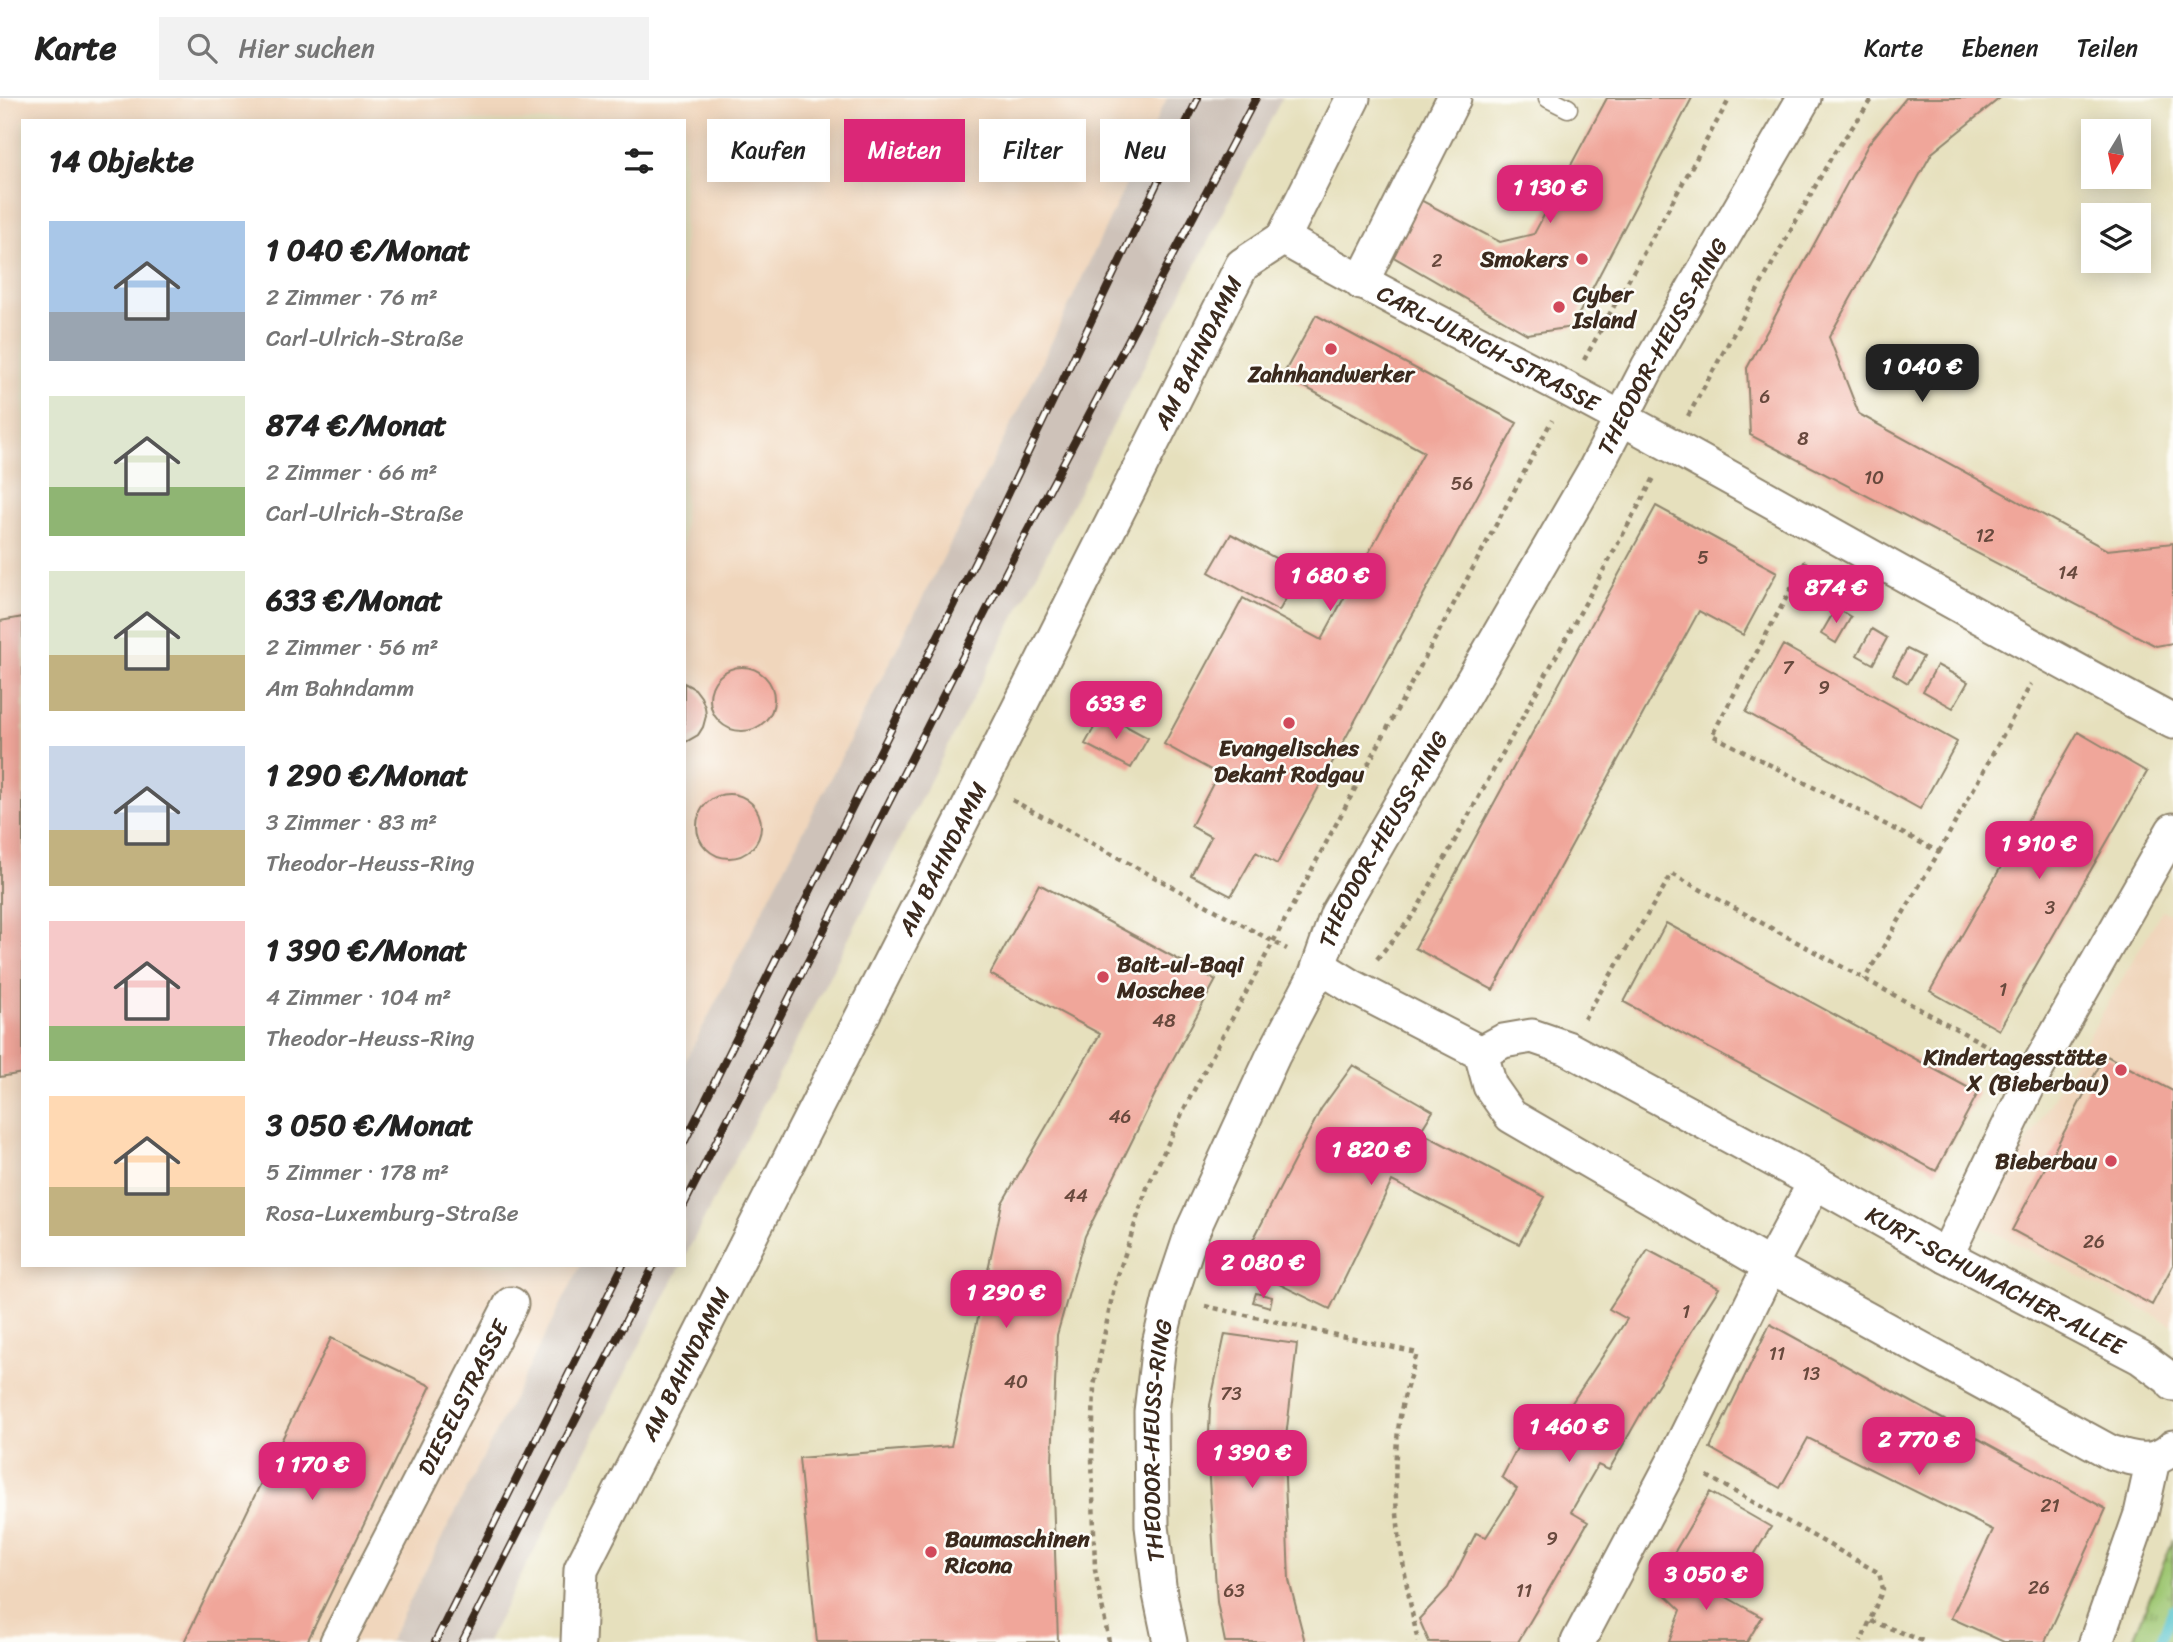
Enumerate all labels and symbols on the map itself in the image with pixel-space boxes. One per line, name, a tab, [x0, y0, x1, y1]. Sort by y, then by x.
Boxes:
north arrow	[2081, 119, 2151, 189]
pin: 1 130 €	[1485, 166, 1615, 225]
street label: THEODOR-HEUSS-RING	[1586, 230, 1740, 462]
place label: Smokers	[1479, 239, 1569, 280]
house number: 2	[1432, 244, 1443, 277]
marker: Smokers	[1574, 251, 1590, 267]
street label: AM BAHNDAMM	[1142, 268, 1255, 438]
street label: CARL-ULRICH-STRASSE	[1369, 273, 1608, 424]
place label: Cyber Island	[1572, 274, 1637, 341]
marker: Cyber Island	[1551, 299, 1567, 315]
marker: Zahnhandwerker	[1323, 341, 1339, 357]
pin: 1 040 €	[1857, 344, 1987, 404]
place label: Zahnhandwerker	[1247, 354, 1416, 395]
house number: 6	[1760, 380, 1770, 413]
house number: 8	[1797, 422, 1809, 455]
house number: 10	[1864, 461, 1884, 494]
house number: 56	[1451, 467, 1473, 500]
house number: 12	[1975, 519, 1995, 552]
house number: 5	[1697, 541, 1709, 574]
pin: 1 680 €	[1265, 554, 1395, 613]
house number: 14	[2058, 556, 2078, 589]
pin: 874 €	[1787, 566, 1885, 625]
house number: 7	[1783, 651, 1795, 684]
house number: 9	[1818, 671, 1830, 704]
pin: 633 €	[1067, 682, 1165, 741]
marker: Evangelisches Dekant Rodgau	[1281, 715, 1297, 731]
street label: THEODOR-HEUSS-RING	[1307, 723, 1460, 953]
place label: Evangelisches Dekant Rodgau	[1214, 728, 1365, 795]
street label: AM BAHNDAMM	[886, 775, 999, 944]
pin: 1 910 €	[1974, 822, 2104, 881]
house number: 3	[2045, 891, 2056, 924]
place label: Bait-ul-Baqi Moschee	[1116, 944, 1245, 1011]
marker: Bait-ul-Baqi Moschee	[1095, 969, 1111, 985]
house number: 1	[1999, 973, 2007, 1006]
house number: 48	[1152, 1004, 1176, 1037]
place label: Kindertagesstätte X (Bieberbau)	[1922, 1037, 2109, 1104]
marker: Kindertagesstätte X (Bieberbau)	[2113, 1062, 2129, 1078]
house number: 46	[1109, 1100, 1131, 1133]
pin: 1 820 €	[1306, 1128, 1436, 1187]
place label: Bieberbau	[1995, 1141, 2098, 1182]
marker: Bieberbau	[2103, 1153, 2119, 1169]
house number: 44	[1064, 1179, 1088, 1212]
street label: KURT-SCHUMACHER-ALLEE	[1858, 1195, 2134, 1367]
house number: 26	[2083, 1225, 2105, 1258]
pin: 2 080 €	[1198, 1240, 1328, 1300]
pin: 1 290 €	[941, 1270, 1071, 1330]
street label: AM BAHNDAMM	[629, 1280, 742, 1449]
house number: 1	[1682, 1295, 1690, 1328]
street label: DIESELSTRASSE	[406, 1311, 521, 1483]
street label: THEODOR-HEUSS-RING	[1131, 1315, 1185, 1564]
house number: 11	[1769, 1337, 1785, 1370]
house number: 13	[1802, 1357, 1821, 1390]
house number: 40	[1004, 1365, 1028, 1398]
house number: 73	[1220, 1377, 1242, 1410]
pin: 1 460 €	[1504, 1404, 1634, 1464]
pin: 2 770 €	[1854, 1418, 1984, 1477]
pin: 1 390 €	[1187, 1430, 1317, 1490]
pin: 1 170 €	[247, 1442, 377, 1502]
house number: 21	[2040, 1489, 2060, 1522]
place label: Baumaschinen Ricona	[944, 1519, 1090, 1586]
house number: 9	[1546, 1522, 1558, 1555]
marker: Baumaschinen Ricona	[923, 1544, 939, 1560]
pin: 3 050 €	[1641, 1552, 1771, 1612]
house number: 26	[2028, 1571, 2050, 1604]
house number: 63	[1223, 1574, 1245, 1607]
house number: 11	[1516, 1574, 1532, 1607]

